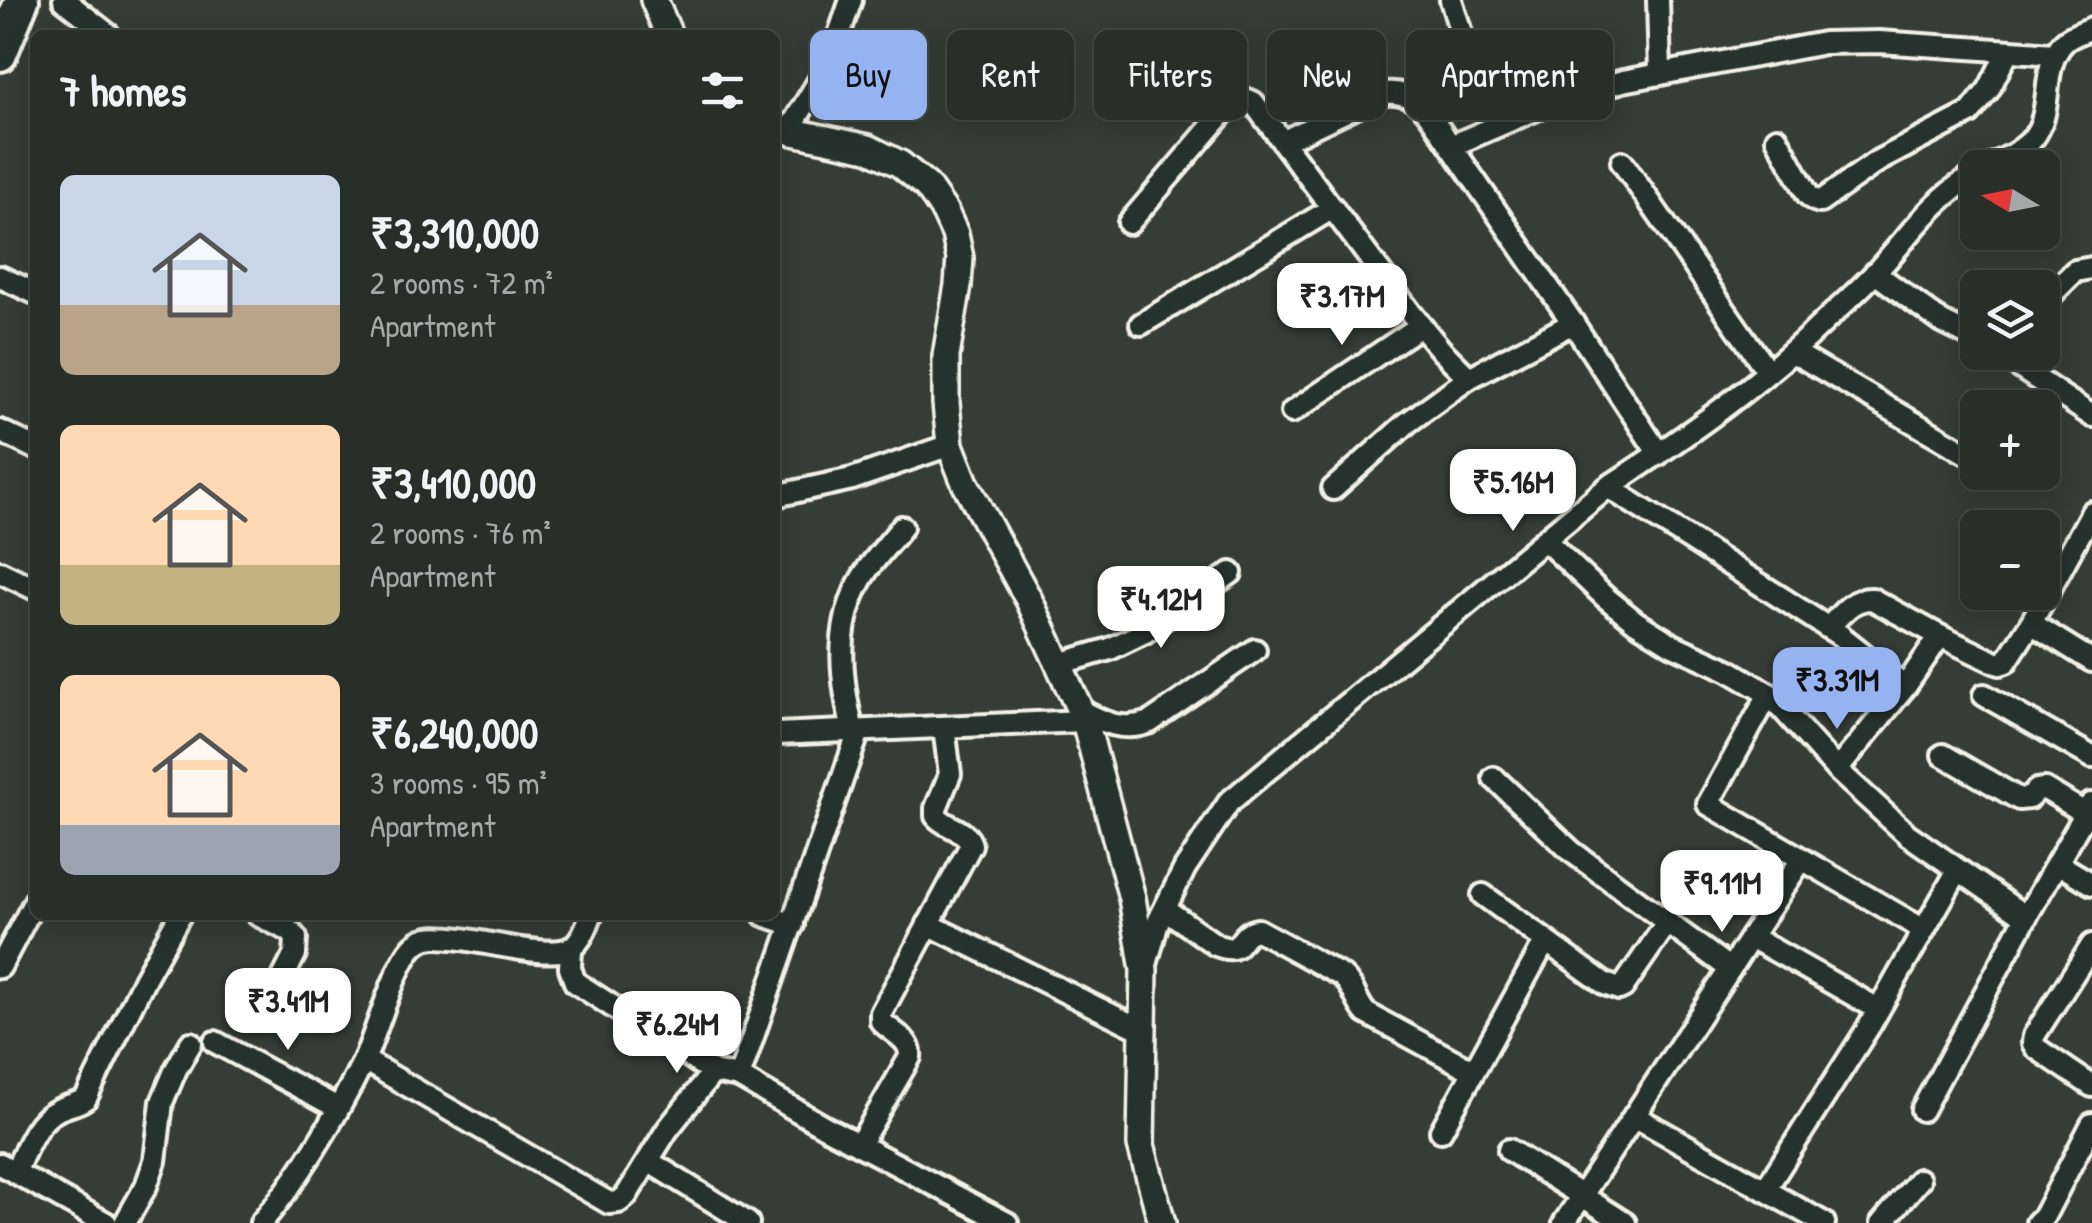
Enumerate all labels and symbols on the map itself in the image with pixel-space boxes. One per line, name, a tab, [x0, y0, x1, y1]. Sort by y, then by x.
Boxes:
north arrow	[1960, 150, 2060, 250]
pin: ₹3.17M	[1261, 263, 1423, 348]
pin: ₹5.16M	[1432, 449, 1594, 534]
pin: ₹4.12M	[1080, 566, 1242, 651]
pin: ₹3.31M	[1756, 647, 1918, 732]
pin: ₹9.11M	[1641, 850, 1803, 935]
pin: ₹3.41M	[207, 968, 369, 1053]
pin: ₹6.24M	[596, 991, 758, 1076]

